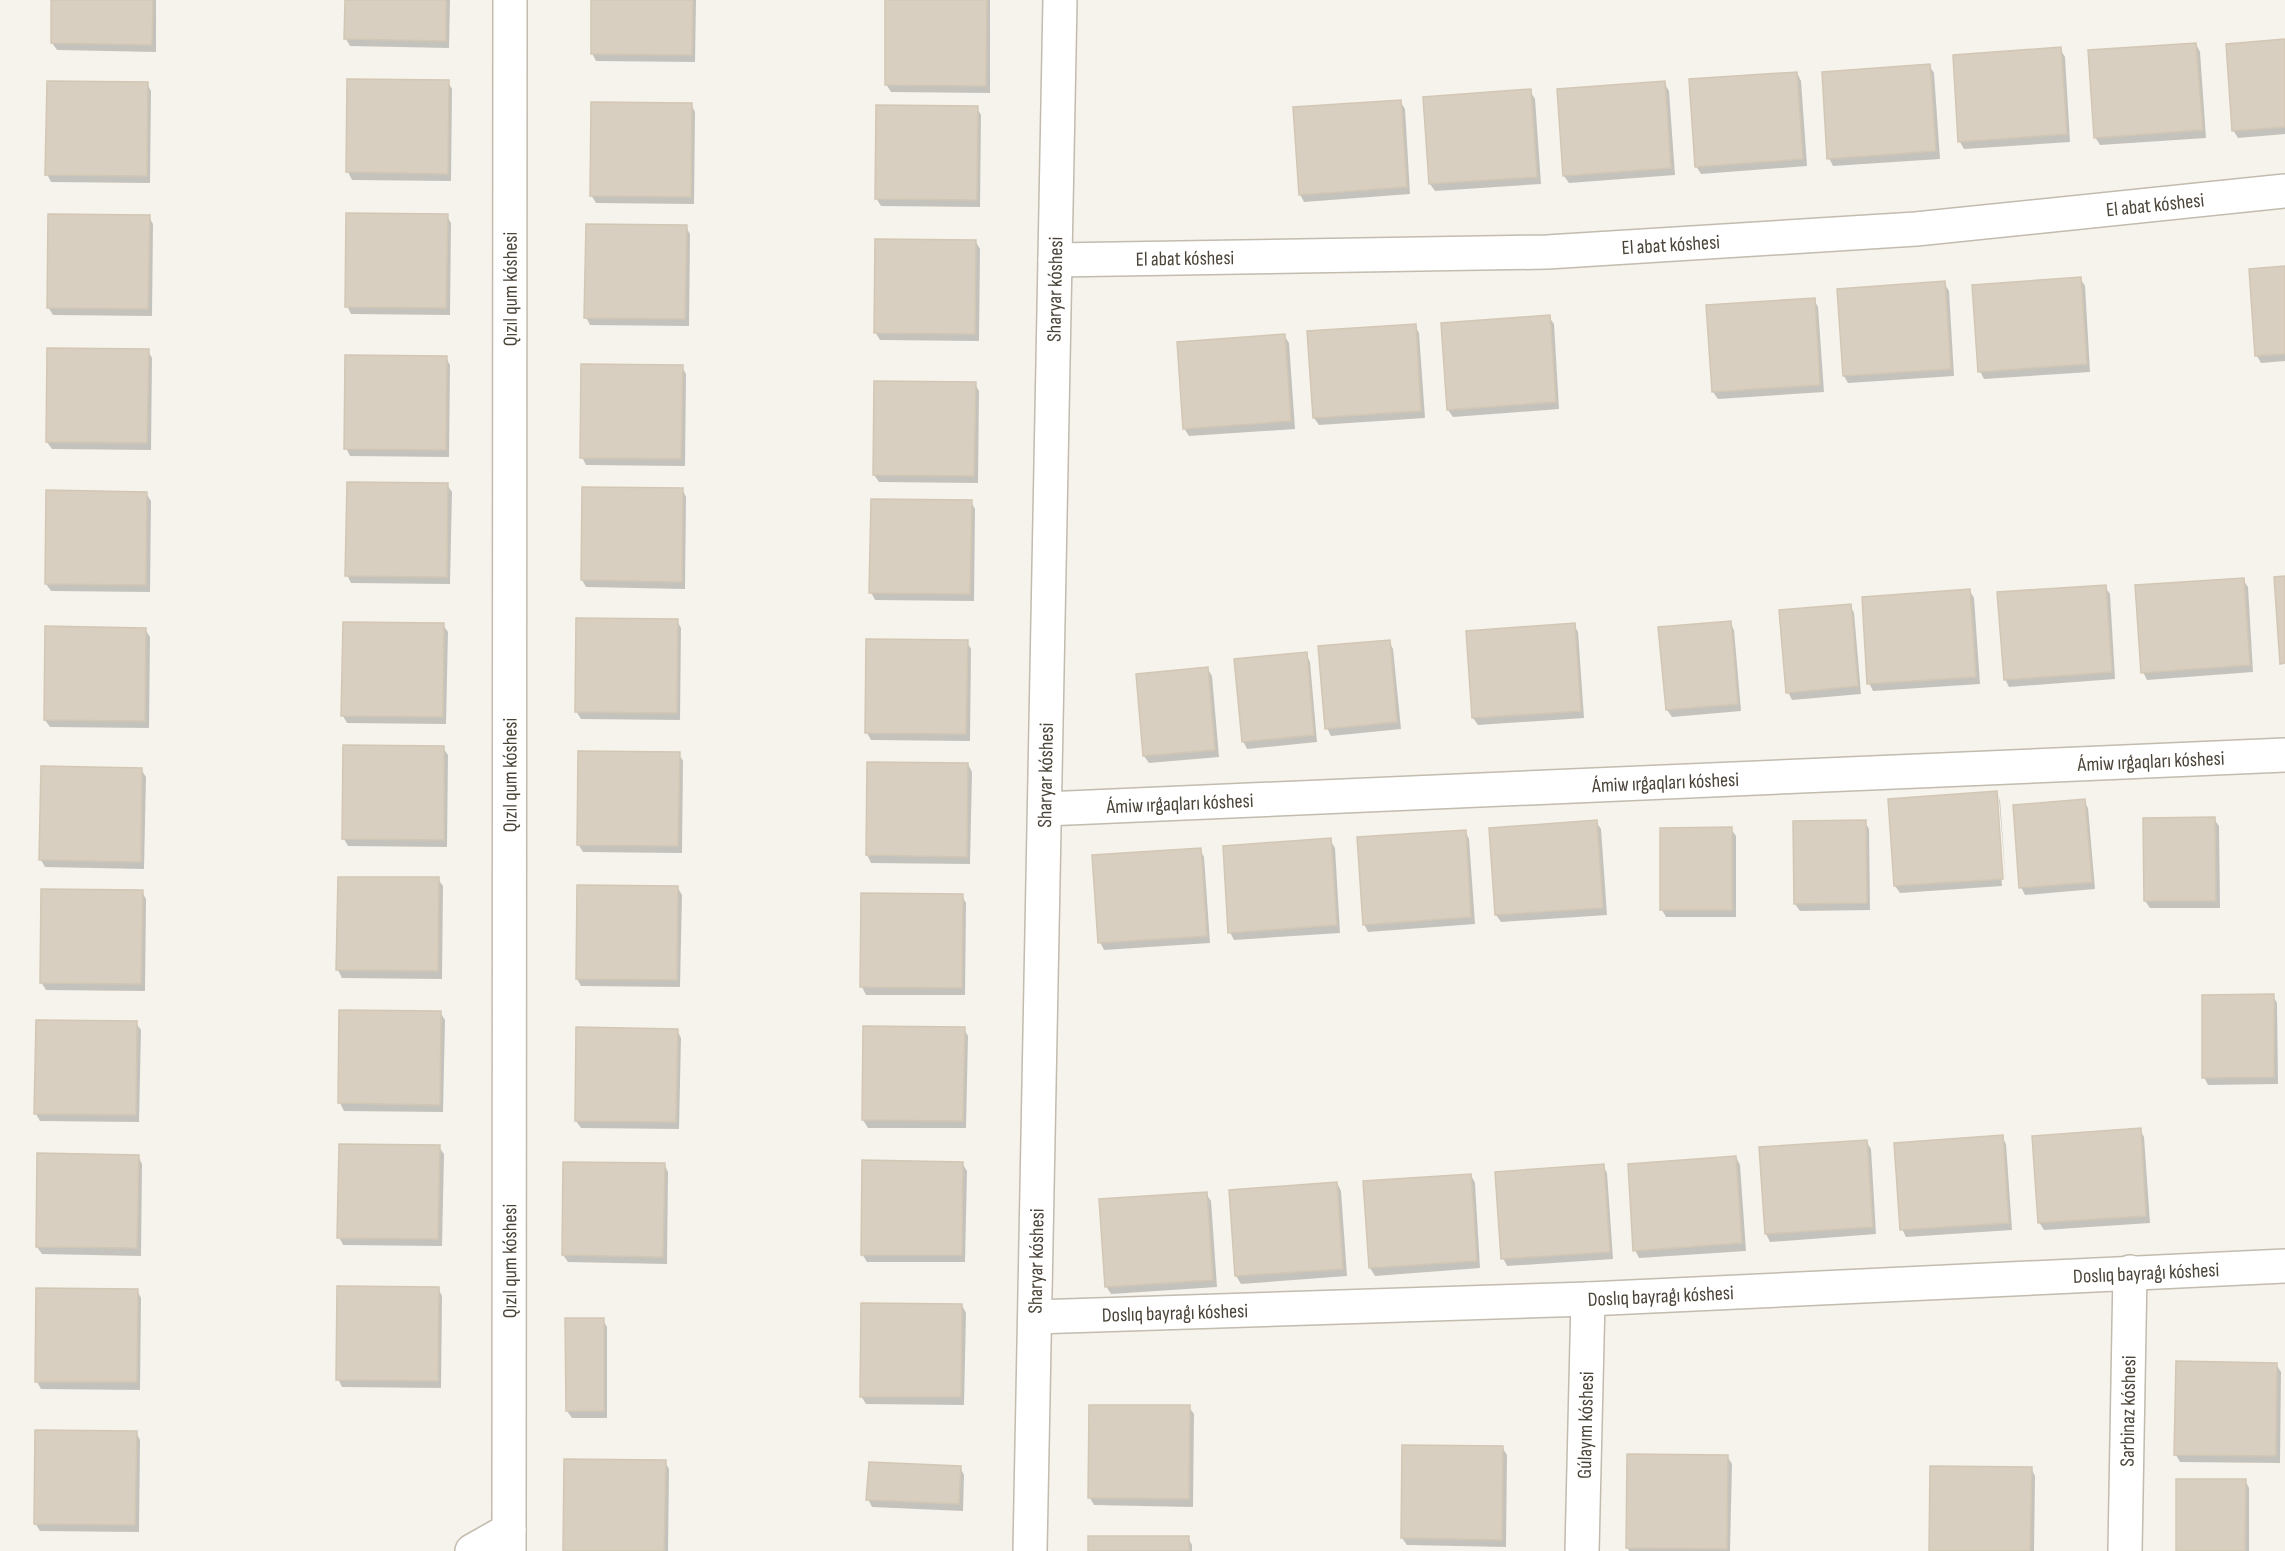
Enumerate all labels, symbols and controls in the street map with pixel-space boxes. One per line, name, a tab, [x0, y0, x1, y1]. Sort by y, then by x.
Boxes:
street label: El abat kóshesi	[2105, 188, 2205, 222]
street label: El abat kóshesi	[1621, 230, 1721, 260]
street label: Qızıl qum kóshesi	[499, 232, 523, 346]
street label: Sharyar kóshesi	[1042, 236, 1068, 342]
street label: El abat kóshesi	[1136, 246, 1234, 272]
street label: Qızıl qum kóshesi	[498, 718, 523, 832]
street label: Sharyar kóshesi	[1033, 722, 1059, 828]
street label: Ámiw ırǵaqları kóshesi	[2076, 747, 2225, 777]
street label: Ámiw ırǵaqları kóshesi	[1590, 768, 1739, 798]
street label: Ámiw ırǵaqları kóshesi	[1105, 789, 1254, 819]
street label: Qızıl qum kóshesi	[498, 1204, 522, 1318]
street label: Sharyar kóshesi	[1024, 1208, 1050, 1314]
street label: Doslıq bayraǵı kóshesi	[2072, 1258, 2220, 1289]
street label: Doslıq bayraǵı kóshesi	[1587, 1281, 1734, 1312]
street label: Doslıq bayraǵı kóshesi	[1101, 1299, 1248, 1328]
street label: Sarbinaz kóshesi	[2116, 1355, 2142, 1467]
street label: Gúlayım kóshesi	[1573, 1371, 1599, 1479]

